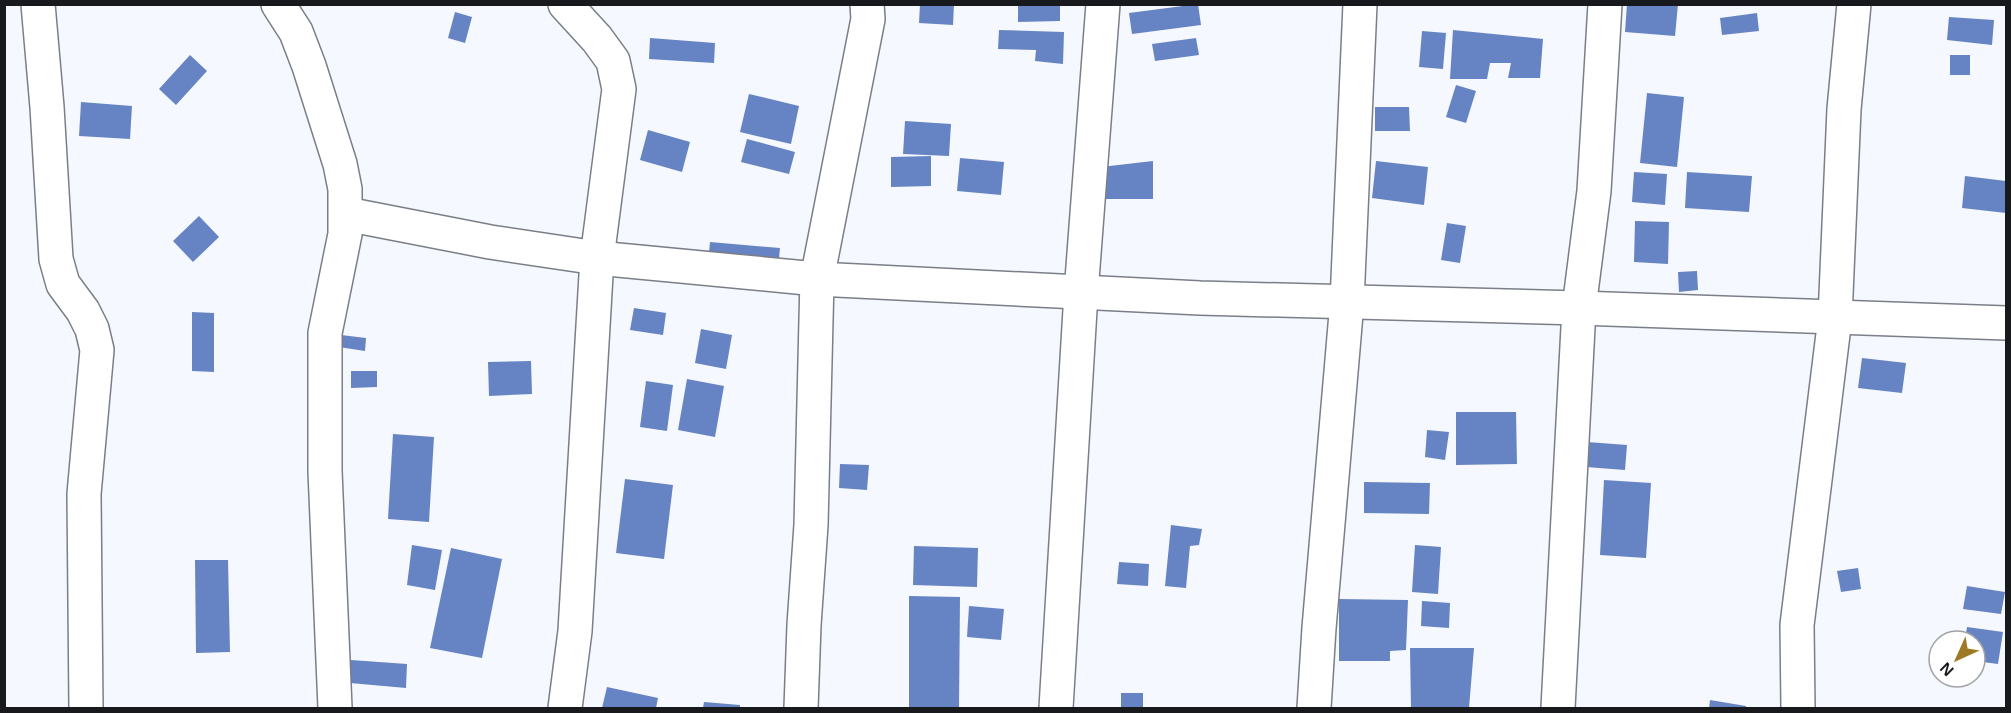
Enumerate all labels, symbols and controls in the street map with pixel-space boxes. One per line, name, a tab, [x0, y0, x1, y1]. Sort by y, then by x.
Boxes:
north arrow	[1927, 629, 1987, 689]
text: N	[1937, 659, 1957, 679]

